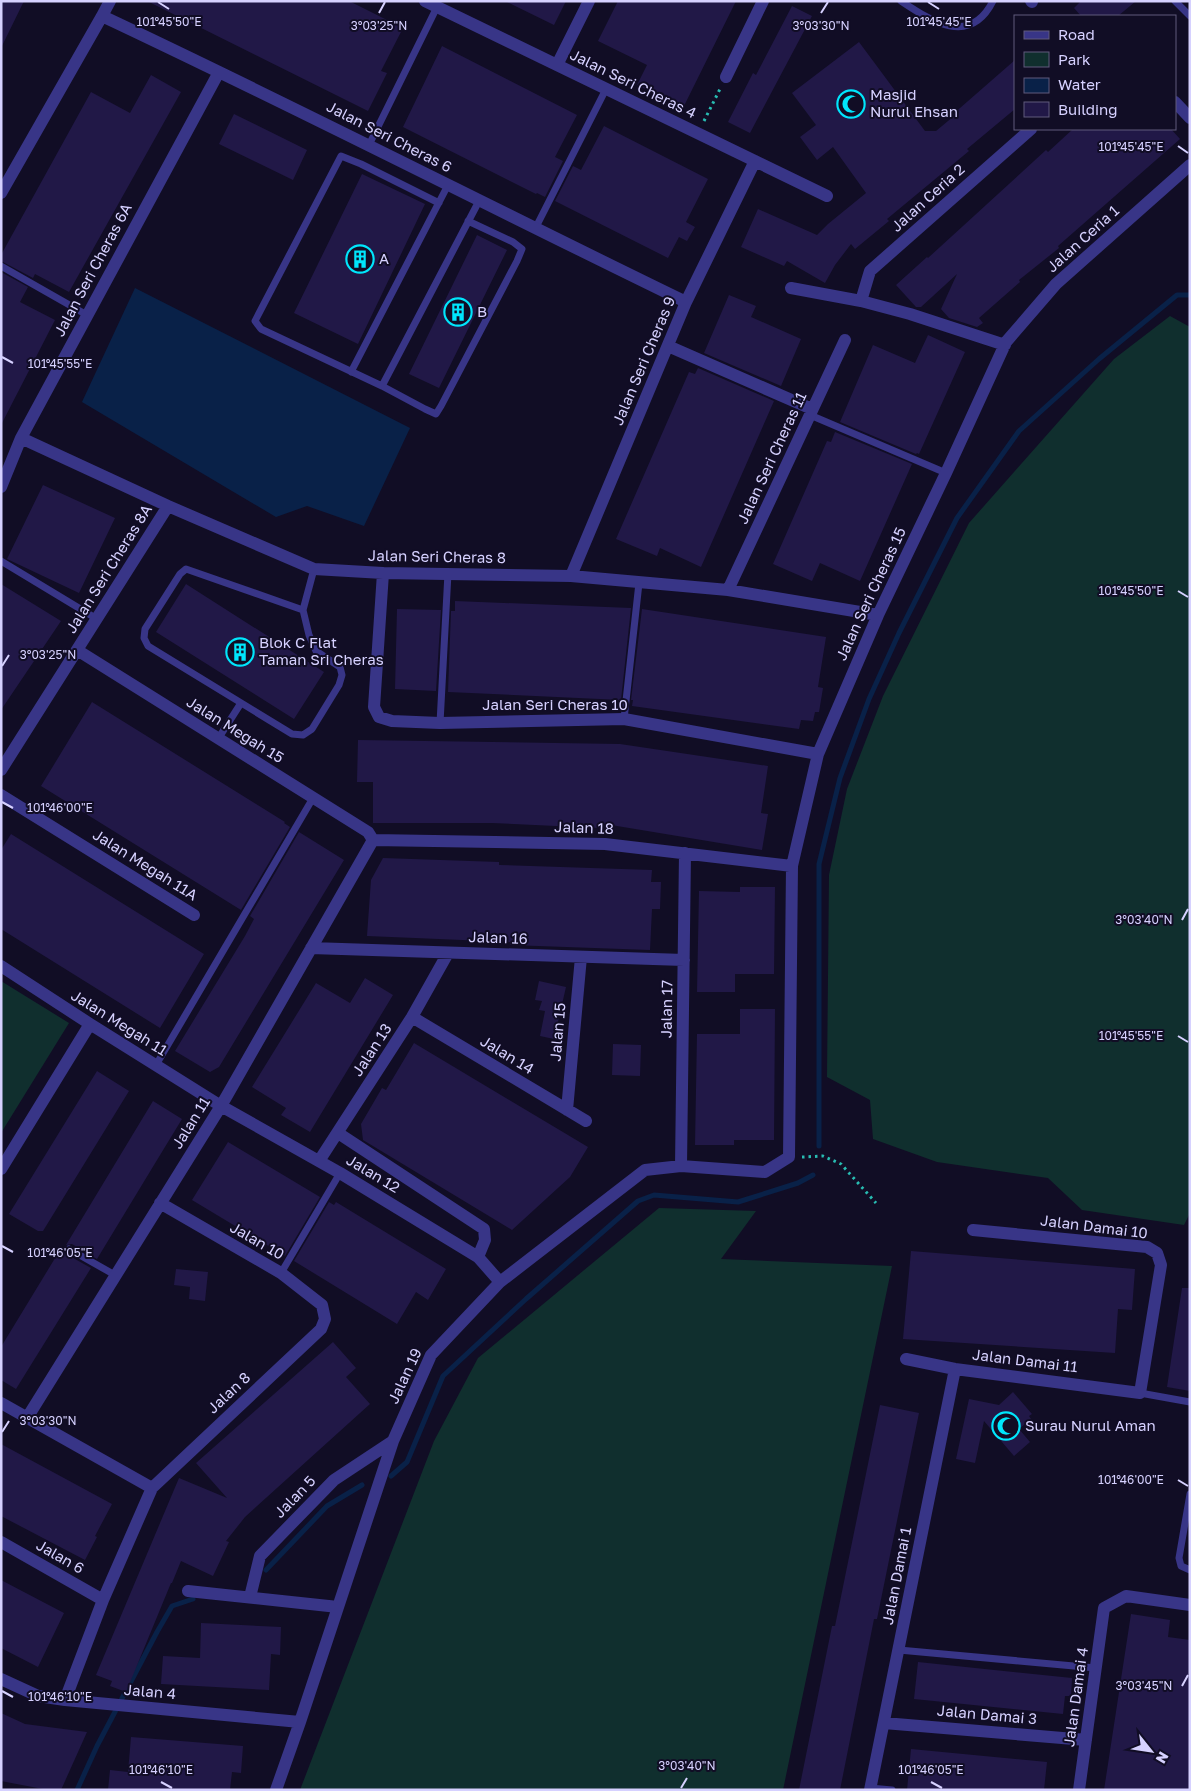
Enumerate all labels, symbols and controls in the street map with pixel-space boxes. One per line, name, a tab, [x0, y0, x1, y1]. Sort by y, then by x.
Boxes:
text: 101°45'50"E	[136, 14, 202, 29]
text: 101°45'45"E	[907, 14, 971, 29]
legend	[1014, 15, 1176, 130]
text: 3°03'25"N	[351, 18, 407, 33]
text: 3°03'30"N	[792, 18, 850, 33]
text: Road	[1058, 25, 1095, 43]
street label: Jalan Seri Cheras 4	[567, 45, 699, 121]
text: Park	[1058, 50, 1091, 68]
text: Water	[1058, 75, 1101, 93]
place label: Masjid Nurul Ehsan	[870, 85, 958, 120]
mosque icon: Masjid Nurul Ehsan	[836, 89, 866, 119]
street label: Jalan Seri Cheras 6	[324, 97, 455, 175]
text: Building	[1058, 100, 1118, 118]
text: 101°45'45"E	[1099, 139, 1163, 154]
street label: Jalan Ceria 2	[887, 160, 968, 235]
street label: Jalan Seri Cheras 6A	[49, 200, 135, 339]
street label: Jalan Ceria 1	[1042, 201, 1122, 276]
building icon: A	[345, 244, 375, 274]
place label: A	[379, 249, 389, 267]
street label: Jalan Seri Cheras 9	[608, 294, 678, 428]
building icon: B	[443, 297, 473, 327]
place label: B	[477, 302, 487, 320]
text: 101°45'55"E	[28, 356, 92, 371]
street label: Jalan Seri Cheras 11	[733, 389, 810, 526]
street label: Jalan Seri Cheras 8A	[61, 501, 155, 636]
street label: Jalan Seri Cheras 15	[831, 524, 909, 663]
street label: Jalan Seri Cheras 8	[368, 546, 506, 566]
text: 101°45'50"E	[1098, 583, 1164, 598]
place label: Blok C Flat Taman Sri Cheras	[259, 633, 384, 668]
building icon: Blok C Flat Taman Sri Cheras	[225, 637, 255, 667]
text: 3°03'25"N	[20, 647, 76, 662]
street label: Jalan Megah 15	[184, 692, 287, 766]
street label: Jalan Seri Cheras 10	[482, 695, 628, 713]
text: 101°46'00"E	[27, 800, 93, 815]
street label: Jalan 18	[554, 817, 614, 837]
street label: Jalan Megah 11A	[90, 825, 201, 904]
text: 3°03'40"N	[1115, 912, 1173, 927]
street label: Jalan 16	[468, 927, 528, 947]
street label: Jalan 17	[656, 980, 676, 1038]
street label: Jalan Megah 11	[68, 985, 171, 1059]
street label: Jalan 15	[545, 1002, 569, 1062]
street label: Jalan 13	[348, 1020, 395, 1079]
text: 101°45'55"E	[1099, 1028, 1163, 1043]
street label: Jalan 14	[477, 1031, 538, 1077]
street label: Jalan 11	[167, 1093, 213, 1152]
street label: Jalan 12	[344, 1150, 403, 1196]
street label: Jalan Damai 10	[1039, 1210, 1149, 1242]
street label: Jalan 10	[227, 1217, 288, 1263]
text: 101°46'05"E	[27, 1245, 93, 1260]
street label: Jalan 19	[383, 1345, 425, 1406]
street label: Jalan Damai 11	[971, 1345, 1079, 1375]
street label: Jalan 8	[203, 1368, 254, 1417]
mosque icon: Surau Nurul Aman	[991, 1411, 1021, 1441]
text: 3°03'30"N	[19, 1413, 77, 1428]
place label: Surau Nurul Aman	[1025, 1416, 1156, 1434]
street label: Jalan 5	[270, 1471, 319, 1521]
text: 101°46'00"E	[1098, 1472, 1164, 1487]
street label: Jalan Damai 1	[878, 1526, 914, 1626]
street label: Jalan 6	[33, 1535, 88, 1577]
street label: Jalan Damai 4	[1059, 1646, 1091, 1748]
text: 3°03'45"N	[1116, 1678, 1172, 1693]
street label: Jalan 4	[123, 1680, 177, 1702]
text: 101°46'10"E	[28, 1689, 92, 1704]
street label: Jalan Damai 3	[936, 1701, 1038, 1727]
north arrow	[1126, 1726, 1176, 1776]
text: N	[1153, 1749, 1173, 1767]
text: 3°03'40"N	[658, 1758, 716, 1773]
text: 101°46'10"E	[129, 1762, 193, 1777]
text: 101°46'05"E	[898, 1762, 964, 1777]

